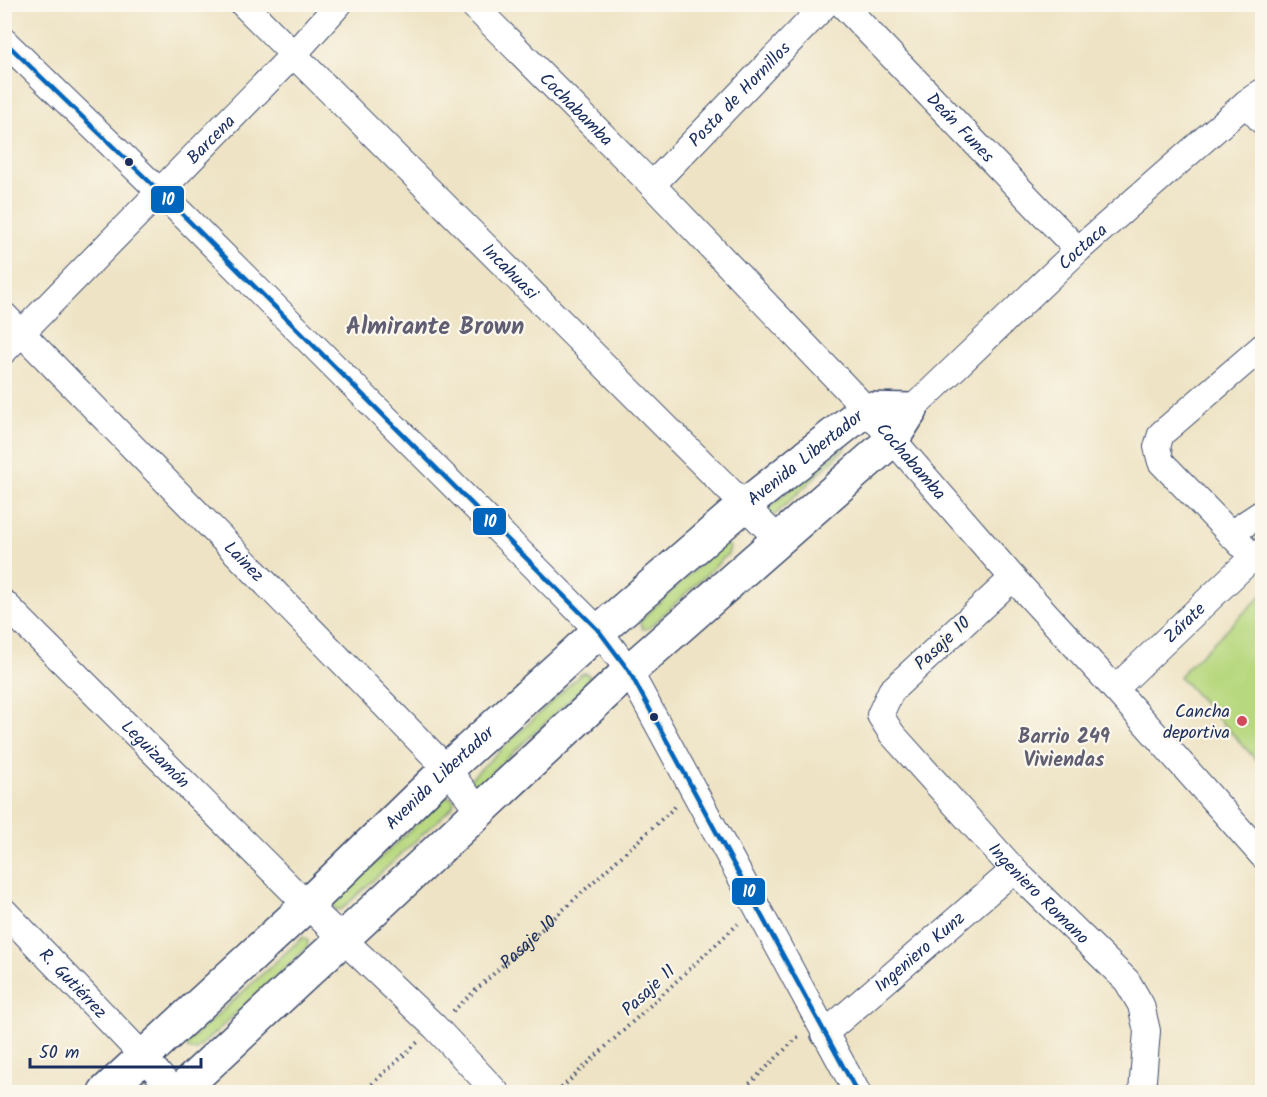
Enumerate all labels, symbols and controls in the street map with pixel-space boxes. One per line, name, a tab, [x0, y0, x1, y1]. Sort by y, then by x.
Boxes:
street label: Posta de Hornillos	[682, 35, 799, 155]
street label: Cochabamba	[531, 66, 619, 154]
street label: Deán Funes	[918, 86, 1001, 171]
street label: Barcena	[180, 109, 243, 172]
unlabelled marker	[123, 156, 135, 168]
line badge: 10	[150, 185, 185, 214]
text: 10	[161, 188, 175, 213]
street label: Coctaca	[1052, 217, 1115, 278]
street label: Incahuasi	[474, 237, 545, 308]
district label: Almirante Brown	[346, 308, 524, 347]
street label: Avenida Libertador	[741, 403, 871, 514]
street label: Cochabamba	[868, 417, 952, 507]
line badge: 10	[472, 507, 507, 536]
text: 10	[483, 510, 497, 535]
street label: Lainez	[216, 535, 270, 590]
street label: Zárate	[1158, 596, 1213, 651]
street label: Pasaje 10	[908, 610, 978, 678]
place label: Cancha deportiva	[1163, 698, 1230, 748]
unlabelled marker	[648, 711, 660, 723]
street label: Leguizamón	[113, 714, 196, 796]
marker: Cancha deportiva	[1235, 714, 1249, 728]
street label: Avenida Libertador	[379, 719, 502, 838]
district label: Barrio 249 Viviendas	[1018, 722, 1110, 777]
street label: Ingeniero Romano	[980, 837, 1095, 952]
line badge: 10	[731, 877, 766, 906]
text: 10	[742, 880, 756, 905]
street label: Ingeniero Kunz	[868, 905, 972, 1000]
street label: Pasaje 10	[494, 909, 564, 977]
street label: R. Gutiérrez	[31, 942, 113, 1026]
street label: Pasaje 11	[615, 958, 683, 1024]
scale bar	[30, 1031, 201, 1069]
text: 50 m	[39, 1039, 79, 1068]

